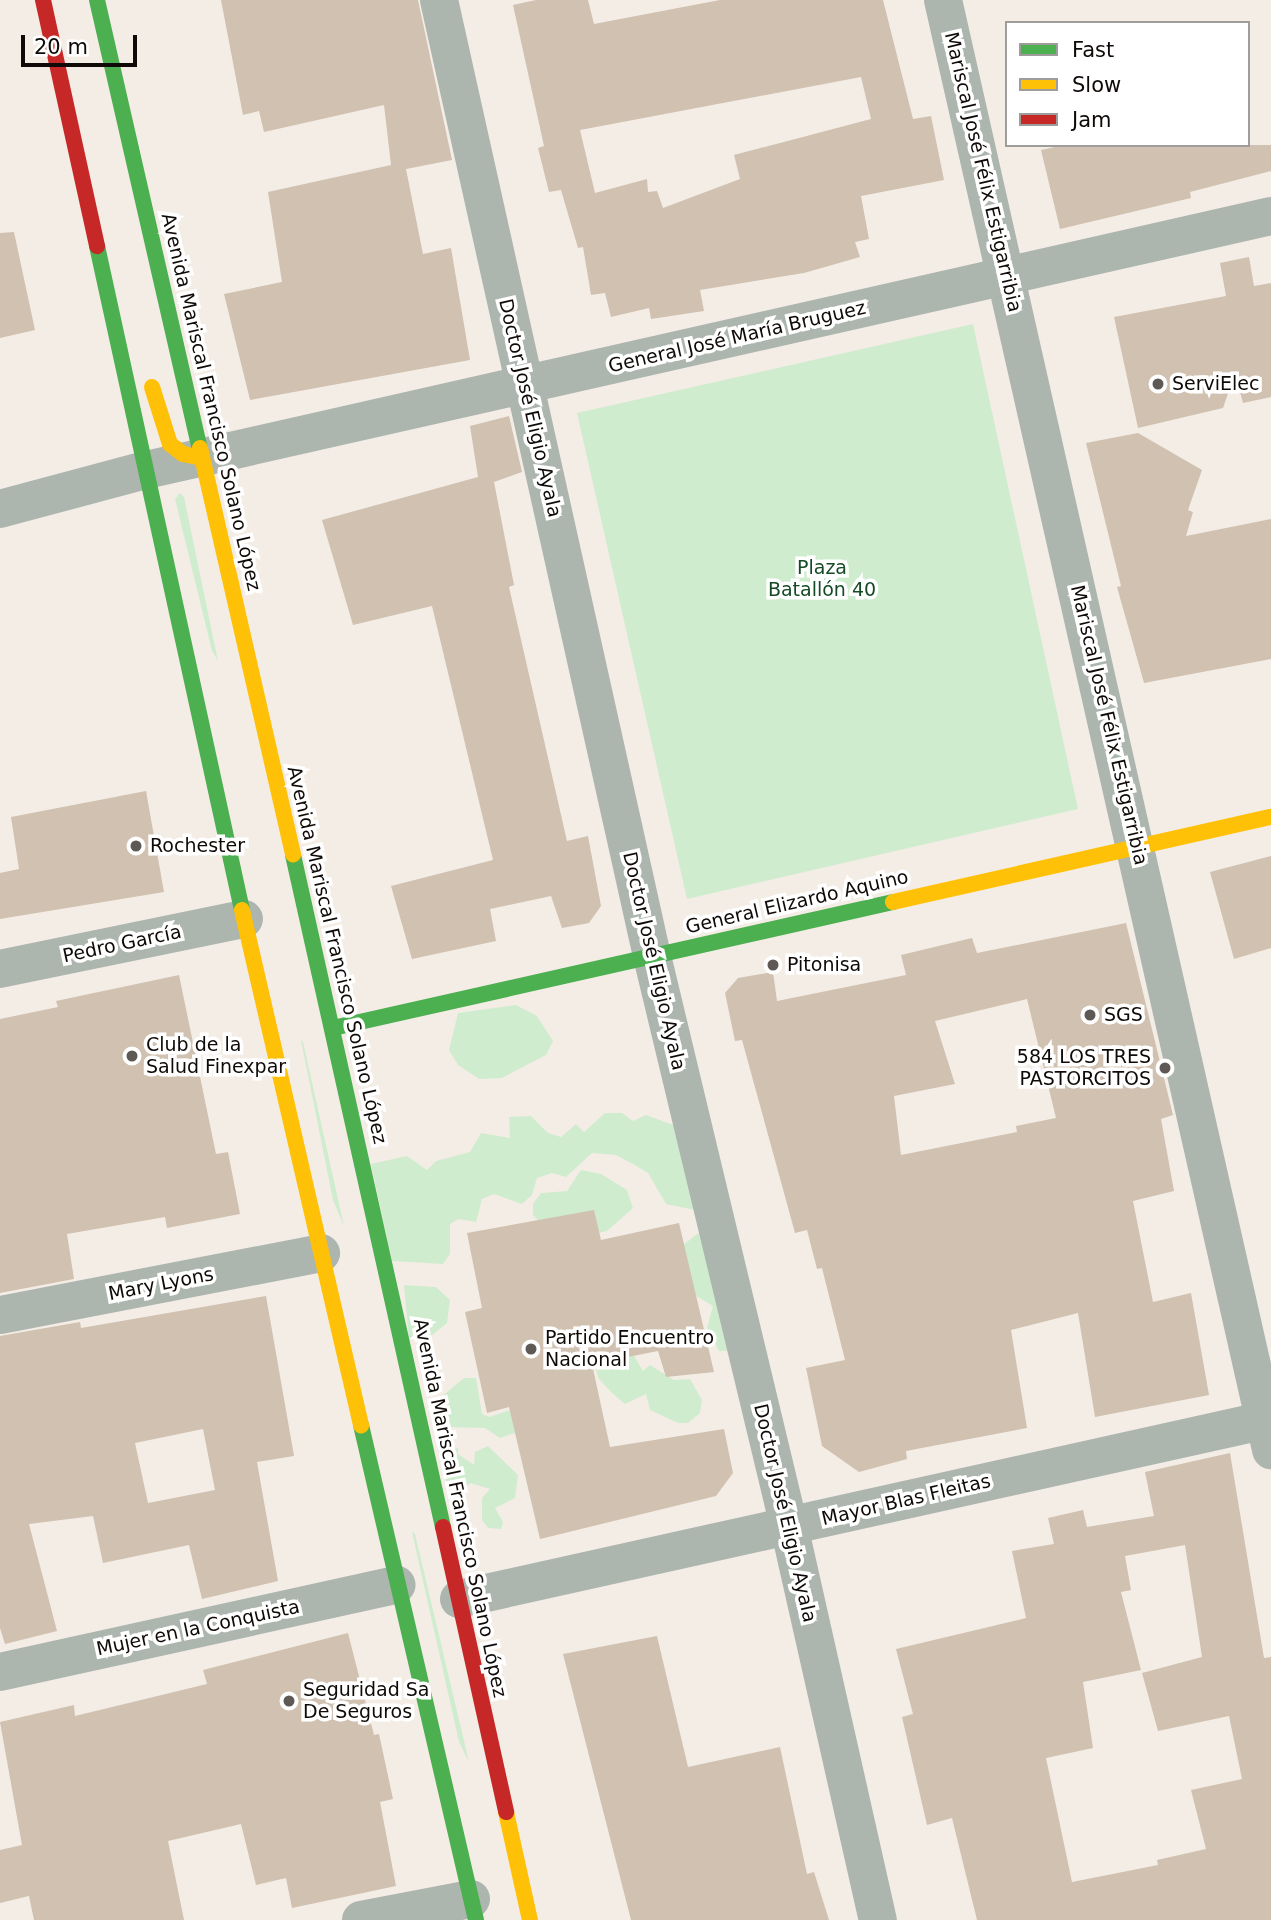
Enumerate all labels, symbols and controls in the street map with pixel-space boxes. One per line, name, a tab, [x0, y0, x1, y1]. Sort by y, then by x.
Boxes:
scale bar	[24, 21, 140, 65]
legend	[1005, 21, 1250, 147]
street label: Mariscal José Félix Estigarribia	[940, 30, 1026, 314]
text: 20 m	[34, 35, 88, 59]
text: Fast	[1072, 38, 1114, 62]
text: Slow	[1072, 73, 1121, 97]
text: Jam	[1072, 108, 1112, 132]
street label: Avenida Mariscal Francisco Solano López	[156, 211, 266, 593]
street label: General José María Bruguez	[606, 296, 868, 378]
street label: Doctor José Eligio Ayala	[494, 297, 566, 519]
place label: ServiElec	[1172, 373, 1260, 395]
marker: ServiElec	[1150, 376, 1166, 392]
park label: Plaza Batallón 40	[768, 557, 876, 601]
street label: Mariscal José Félix Estigarribia	[1066, 583, 1152, 867]
street label: Avenida Mariscal Francisco Solano López	[282, 764, 392, 1146]
place label: Rochester	[150, 835, 245, 857]
marker: Rochester	[128, 838, 144, 854]
street label: Doctor José Eligio Ayala	[618, 850, 690, 1072]
street label: General Elizardo Aquino	[683, 865, 911, 939]
street label: Pedro García	[61, 920, 183, 968]
place label: Pitonisa	[787, 954, 861, 976]
marker: Pitonisa	[765, 957, 781, 973]
place label: SGS	[1104, 1004, 1143, 1026]
marker: SGS	[1082, 1007, 1098, 1023]
place label: Club de la Salud Finexpar	[146, 1034, 286, 1078]
place label: 584 LOS TRES PASTORCITOS	[1017, 1046, 1151, 1090]
marker: Club de la Salud Finexpar	[124, 1048, 140, 1064]
marker: 584 LOS TRES PASTORCITOS	[1157, 1060, 1173, 1076]
street label: Mary Lyons	[106, 1263, 216, 1305]
street label: Avenida Mariscal Francisco Solano López	[409, 1316, 511, 1700]
place label: Partido Encuentro Nacional	[545, 1327, 714, 1371]
marker: Partido Encuentro Nacional	[523, 1341, 539, 1357]
street label: Doctor José Eligio Ayala	[749, 1402, 821, 1624]
street label: Mayor Blas Fleitas	[819, 1469, 993, 1531]
street label: Mujer en la Conquista	[94, 1595, 302, 1661]
place label: Seguridad Sa De Seguros	[303, 1679, 429, 1723]
marker: Seguridad Sa De Seguros	[281, 1693, 297, 1709]

